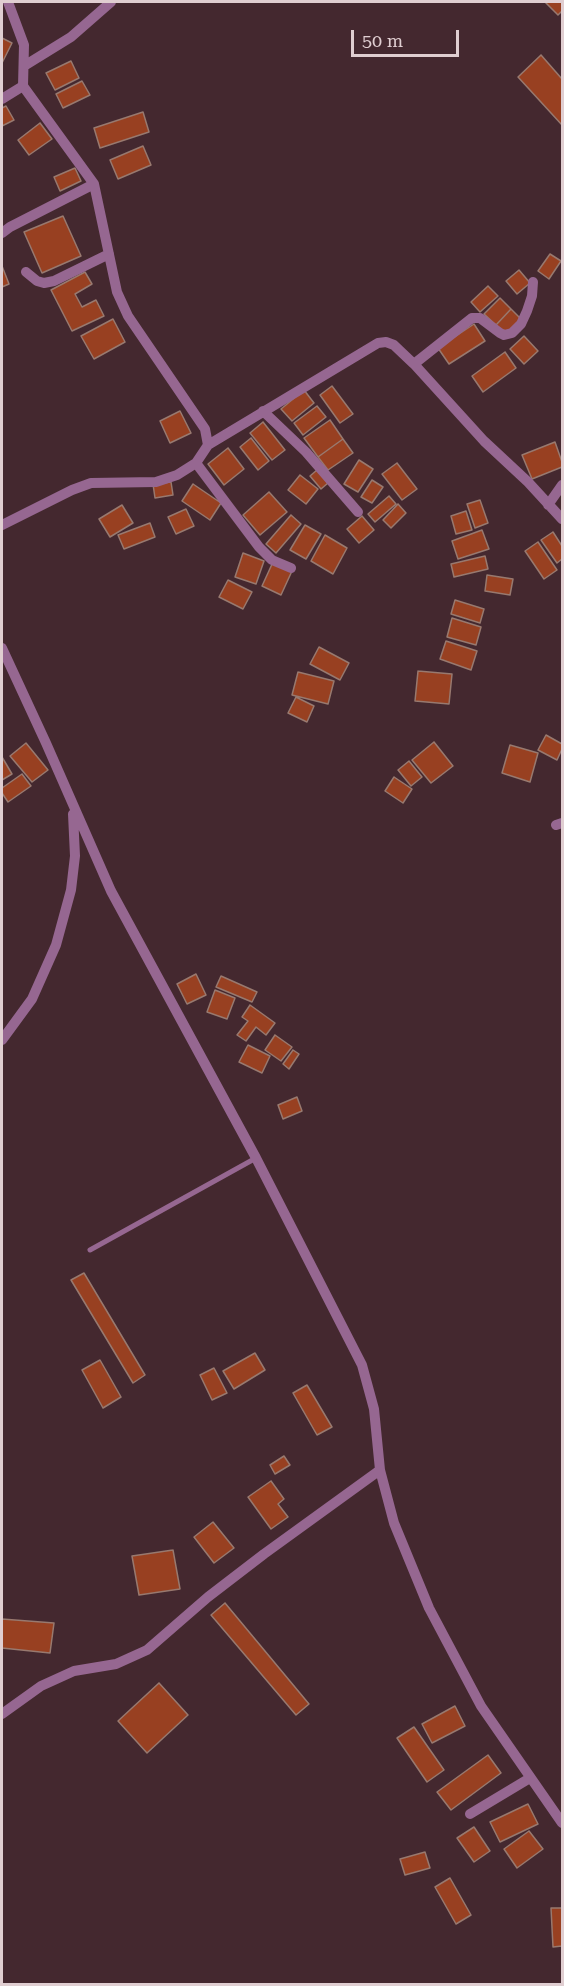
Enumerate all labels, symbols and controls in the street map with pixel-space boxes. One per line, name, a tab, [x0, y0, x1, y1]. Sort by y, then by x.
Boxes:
scale bar	[354, 18, 462, 56]
text: 50 m	[362, 30, 403, 51]

